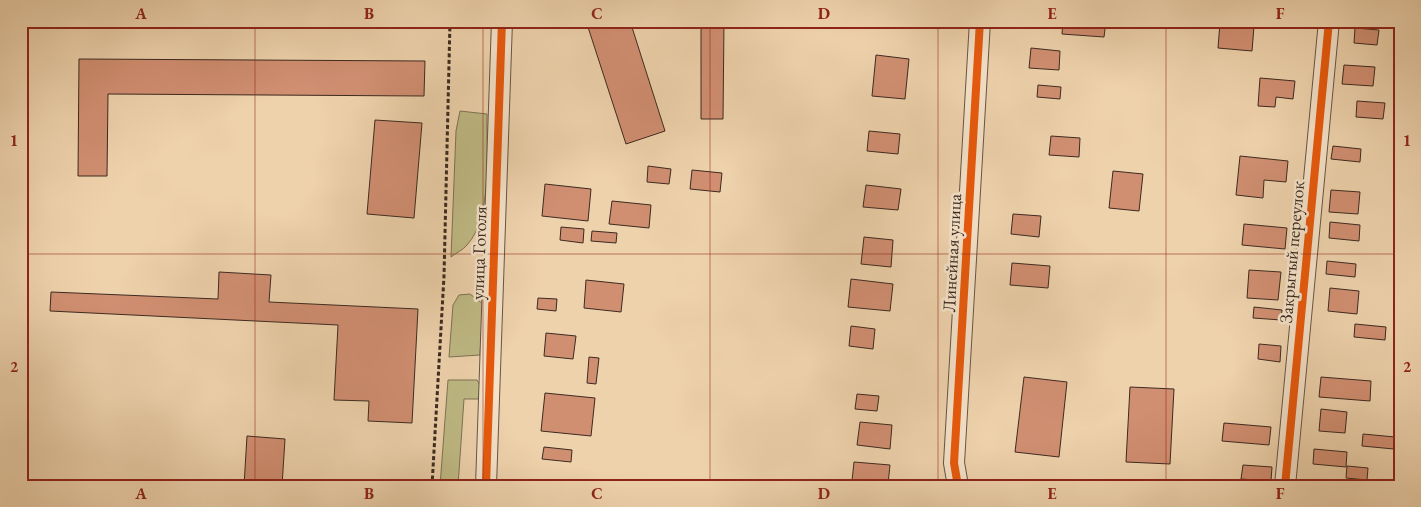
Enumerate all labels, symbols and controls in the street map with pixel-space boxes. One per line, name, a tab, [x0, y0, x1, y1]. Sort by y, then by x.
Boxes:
text: A	[134, 3, 147, 24]
text: B	[364, 3, 374, 24]
text: C	[591, 3, 603, 24]
text: D	[818, 3, 830, 24]
text: E	[1047, 3, 1057, 24]
text: F	[1276, 3, 1285, 24]
text: 1	[10, 130, 18, 151]
text: 1	[1403, 130, 1411, 151]
street label: Закрытый переулок	[1274, 179, 1309, 324]
street label: Линейная улица	[937, 192, 966, 313]
street label: улица Гоголя	[465, 206, 492, 300]
text: 2	[10, 356, 19, 377]
text: 2	[1403, 356, 1412, 377]
text: A	[134, 483, 147, 504]
text: B	[364, 483, 374, 504]
text: C	[591, 483, 603, 504]
text: D	[818, 483, 830, 504]
text: E	[1047, 483, 1057, 504]
text: F	[1276, 483, 1285, 504]

